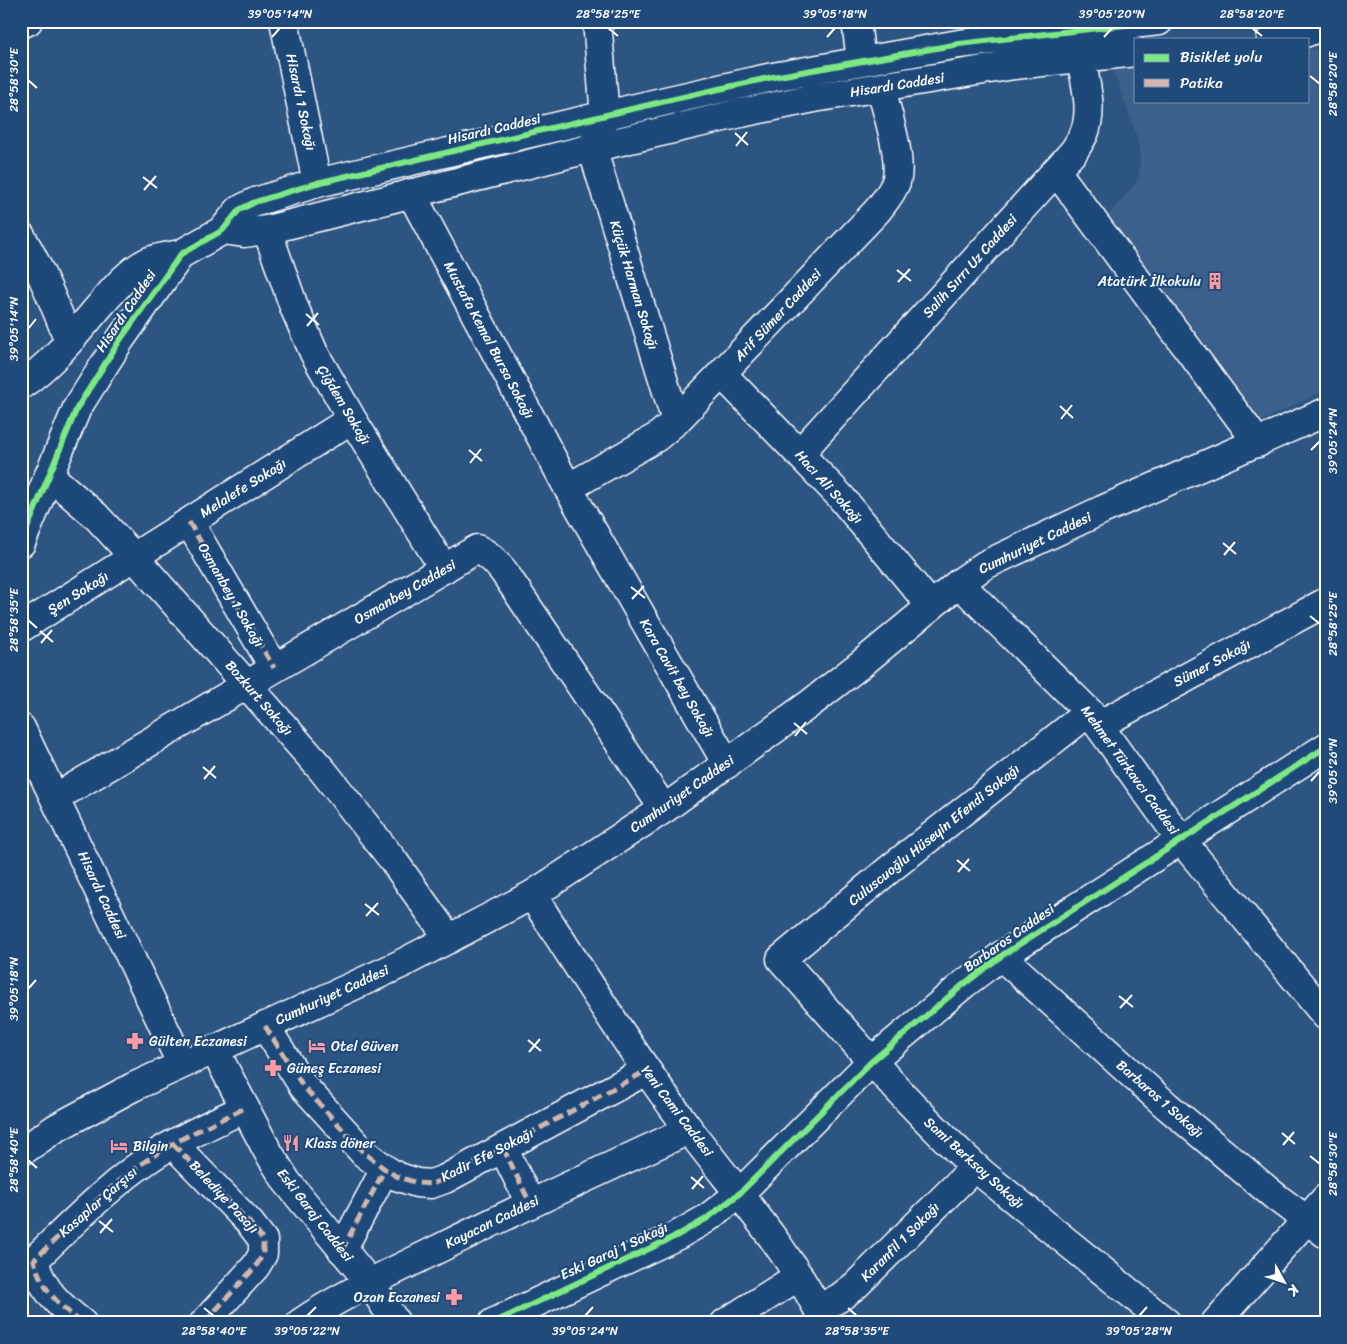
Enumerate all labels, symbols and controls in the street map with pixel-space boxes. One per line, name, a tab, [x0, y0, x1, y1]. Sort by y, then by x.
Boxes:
text: 39°05'14"N	[248, 3, 313, 25]
text: 28°58'25"E	[576, 3, 641, 25]
text: 39°05'18"N	[803, 3, 868, 25]
text: 39°05'20"N	[1079, 3, 1146, 25]
text: 28°58'20"E	[1220, 3, 1286, 25]
legend	[1134, 38, 1310, 102]
text: Bisiklet yolu	[1180, 44, 1262, 70]
text: 28°58'30"E	[3, 47, 25, 112]
text: 28°58'20"E	[1322, 50, 1344, 116]
street label: Hisardı 1 Sokağı	[279, 51, 324, 153]
street label: Hisardı Caddesi	[848, 65, 947, 105]
text: Patika	[1180, 70, 1223, 96]
street label: Hisardı Caddesi	[445, 106, 544, 152]
street label: Salih Sırrı Uz Caddesi	[916, 207, 1025, 324]
street label: Küçük Harman Sokağı	[602, 217, 666, 353]
street label: Mustafa Kemal Bursa Sokağı	[437, 257, 541, 424]
street label: Arif Sümer Caddesi	[727, 262, 829, 368]
street label: Hisardı Caddesi	[89, 264, 164, 357]
place label: Atatürk İlkokulu	[1097, 269, 1201, 294]
building icon: Atatürk İlkokulu	[1205, 271, 1225, 291]
text: 39°05'14"N	[3, 296, 25, 361]
street label: Çiğdem Sokağı	[310, 360, 378, 450]
text: 39°05'24"N	[1322, 407, 1344, 474]
street label: Hacı Ali Sokağı	[788, 444, 870, 530]
street label: Melalefe Sokağı	[195, 451, 292, 525]
street label: Cumhuriyet Caddesi	[974, 504, 1097, 581]
street label: Osmanbey 1 Sokağı	[191, 538, 271, 652]
street label: Osmanbey Caddesi	[349, 552, 462, 632]
street label: Şen Sokağı	[42, 564, 114, 622]
text: 28°58'35"E	[3, 587, 25, 652]
text: 28°58'25"E	[1322, 591, 1344, 656]
street label: Kara Cavit bey Sokağı	[633, 614, 721, 743]
street label: Sümer Sokağı	[1169, 632, 1255, 694]
street label: Bozkurt Sokağı	[219, 654, 299, 742]
street label: Mehmet Türkavcı Caddesi	[1074, 700, 1187, 841]
text: 39°05'26"N	[1322, 738, 1344, 804]
street label: Cumhuriyet Caddesi	[624, 748, 741, 840]
street label: Culuscuoğlu Hüseyin Efendi Sokağı	[842, 757, 1026, 913]
street label: Hisardı Caddesi	[71, 847, 134, 944]
street label: Barbaros Caddesi	[958, 896, 1061, 979]
text: 39°05'18"N	[3, 956, 25, 1021]
street label: Cumhuriyet Caddesi	[271, 957, 394, 1032]
place label: Gülten Eczanesi	[149, 1029, 248, 1054]
pharmacy icon: Gülten Eczanesi	[125, 1031, 145, 1051]
place label: Otel Güven	[331, 1034, 399, 1059]
hotel icon: Otel Güven	[307, 1036, 327, 1056]
street label: Barbaros 1 Sokağı	[1110, 1054, 1210, 1145]
place label: Güneş Eczanesi	[287, 1056, 382, 1081]
pharmacy icon: Güneş Eczanesi	[263, 1058, 283, 1078]
street label: Yeni Cami Caddesi	[634, 1060, 721, 1163]
street label: Sami Berksoy Sokağı	[918, 1111, 1030, 1215]
street label: Kadir Efe Sokağı	[436, 1121, 538, 1189]
text: 28°58'40"E	[3, 1126, 25, 1193]
place label: Klass döner	[305, 1131, 377, 1156]
text: 28°58'30"E	[1322, 1131, 1344, 1196]
restaurant icon: Klass döner	[281, 1133, 301, 1153]
place label: Bilgin	[133, 1134, 169, 1159]
hotel icon: Bilgin	[109, 1136, 129, 1156]
street label: Belediye Pasajı	[183, 1154, 265, 1240]
street label: Kasaplar Çarşısı	[52, 1160, 144, 1244]
street label: Eski Garaj Caddesi	[270, 1162, 361, 1268]
street label: Kayacan Caddesi	[440, 1188, 545, 1256]
street label: Karanfil 1 Sokağı	[854, 1196, 946, 1288]
street label: Eski Garaj 1 Sokağı	[556, 1215, 672, 1287]
north arrow	[1260, 1256, 1310, 1306]
text: K	[1280, 1278, 1307, 1302]
place label: Ozan Eczanesi	[354, 1285, 441, 1310]
pharmacy icon: Ozan Eczanesi	[444, 1287, 464, 1307]
text: 28°58'40"E	[181, 1320, 248, 1342]
text: 39°05'22"N	[274, 1320, 340, 1342]
text: 39°05'24"N	[552, 1320, 619, 1342]
text: 28°58'35"E	[825, 1320, 890, 1342]
text: 39°05'28"N	[1106, 1320, 1173, 1342]

